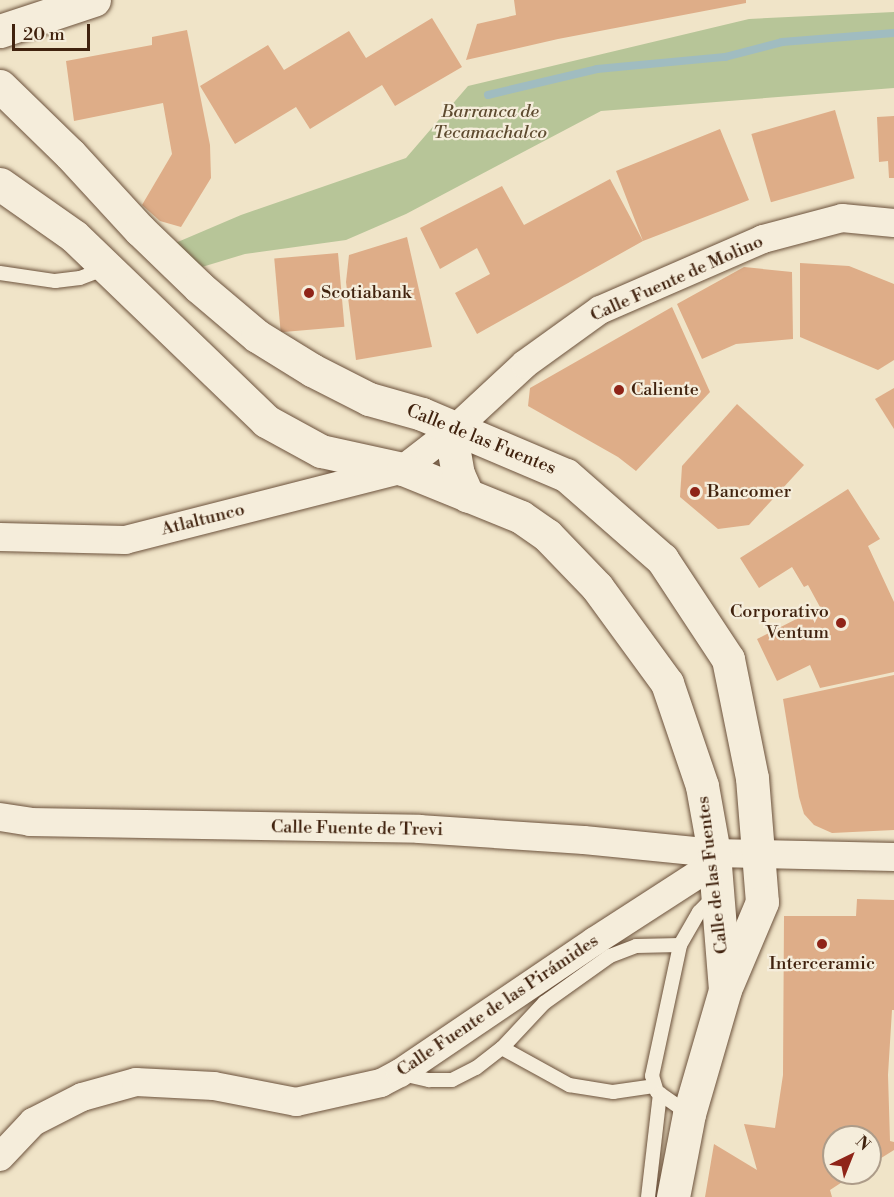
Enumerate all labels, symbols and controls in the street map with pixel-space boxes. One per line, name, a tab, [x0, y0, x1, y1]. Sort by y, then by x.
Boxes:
scale bar	[15, 12, 93, 50]
text: 20 m	[23, 23, 65, 46]
park label: Barranca de Tecamachalco	[433, 102, 547, 144]
street label: Calle Fuente de Molino	[587, 231, 767, 327]
place label: Scotiabank	[321, 282, 411, 304]
marker: Scotiabank	[302, 286, 316, 300]
place label: Caliente	[631, 379, 699, 401]
marker: Caliente	[612, 383, 626, 397]
street label: Calle de las Fuentes	[403, 400, 559, 480]
place label: Bancomer	[707, 481, 791, 503]
marker: Bancomer	[688, 485, 702, 499]
street label: Atlaltunco	[159, 499, 247, 541]
place label: Corporativo Ventum	[730, 602, 829, 644]
marker: Corporativo Ventum	[834, 616, 848, 630]
street label: Calle de las Fuentes	[693, 795, 733, 955]
street label: Calle Fuente de Trevi	[271, 817, 443, 841]
street label: Calle Fuente de las Pirámides	[393, 930, 603, 1082]
marker: Interceramic	[815, 937, 829, 951]
place label: Interceramic	[769, 953, 875, 975]
north arrow	[822, 1125, 882, 1185]
text: N	[851, 1132, 874, 1155]

